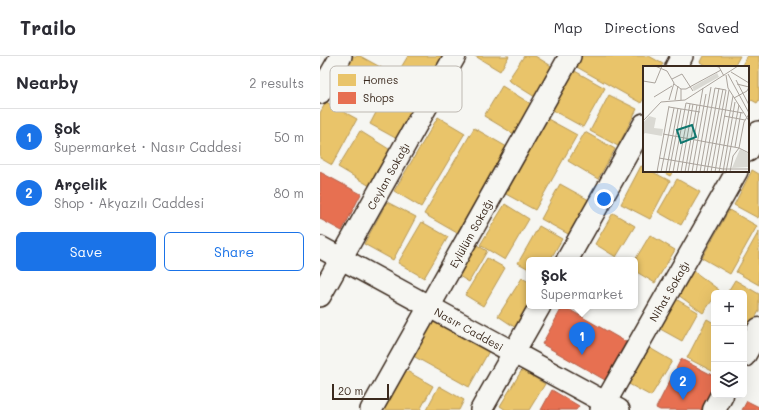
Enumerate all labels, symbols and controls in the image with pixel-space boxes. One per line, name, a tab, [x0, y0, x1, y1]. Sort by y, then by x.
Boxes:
text: Trailo	[20, 15, 76, 40]
text: Map	[554, 18, 582, 37]
text: Directions	[604, 18, 675, 37]
text: Saved	[697, 18, 739, 37]
legend	[330, 66, 462, 112]
inset map	[643, 66, 749, 172]
text: Nearby	[16, 71, 78, 93]
text: Homes	[363, 72, 398, 87]
text: 2 results	[249, 74, 304, 91]
text: Shops	[363, 90, 394, 105]
text: Şok	[54, 118, 81, 138]
text: 1	[26, 128, 32, 145]
text: 50 m	[274, 128, 304, 145]
text: Supermarket · Nasır Caddesi	[54, 138, 242, 155]
street label: Ceylan Sokağı	[363, 140, 413, 212]
text: Arçelik	[54, 174, 107, 194]
text: 2	[25, 184, 33, 201]
text: 80 m	[274, 184, 304, 201]
your location	[594, 189, 614, 209]
text: Shop · Akyazılı Caddesi	[54, 194, 204, 211]
street label: Eylülüm Sokağı	[446, 196, 496, 270]
button: Save	[16, 232, 156, 271]
button: Share	[164, 232, 304, 271]
popup	[526, 257, 638, 309]
street label: Nihat Sokağı	[645, 258, 693, 324]
text: Şok	[541, 265, 567, 285]
text: Supermarket	[541, 285, 623, 302]
map controls	[711, 290, 747, 398]
button: +	[711, 290, 747, 326]
street label: Nasır Caddesi	[432, 304, 506, 354]
pin: 1	[569, 322, 595, 355]
button: −	[711, 326, 747, 362]
button: layers	[711, 362, 747, 398]
pin: 2	[670, 367, 696, 400]
scale bar	[332, 382, 389, 401]
text: 20 m	[338, 383, 363, 398]

